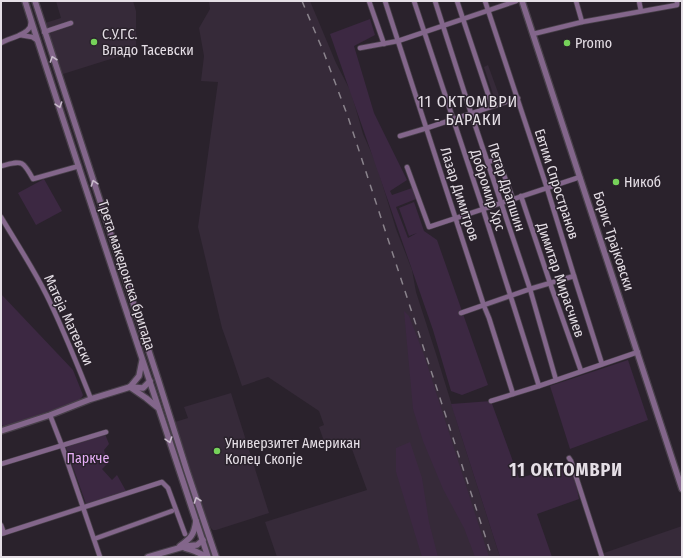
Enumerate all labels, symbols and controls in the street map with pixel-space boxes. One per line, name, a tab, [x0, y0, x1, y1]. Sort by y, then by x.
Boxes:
place label: С.У.Г.С. Владо Тасевски	[102, 26, 194, 59]
place label: Promo	[575, 35, 612, 52]
marker: С.У.Г.С. Владо Тасевски	[89, 37, 99, 47]
marker: Promo	[562, 38, 572, 48]
one-way arrow	[50, 56, 58, 63]
district label: 11 ОКТОМВРИ - БАРАКИ	[418, 92, 518, 129]
one-way arrow	[54, 101, 63, 108]
street label: Евтим Спространов	[531, 127, 582, 241]
street label: Петар Драпшин	[484, 141, 529, 234]
street label: Лазар Димитров	[436, 145, 483, 243]
street label: Добромир Хрс	[466, 146, 509, 233]
place label: Никоб	[624, 174, 661, 191]
marker: Никоб	[611, 177, 621, 187]
one-way arrow	[90, 179, 98, 186]
street label: Борис Трајковски	[589, 189, 638, 293]
street label: Трета македонска бригада	[94, 198, 159, 352]
street label: Димитар Мирасчиев	[533, 220, 588, 340]
street label: Матеја Матевски	[40, 272, 97, 368]
place label: Универзитет Американ Колеџ Скопје	[224, 435, 360, 468]
one-way arrow	[164, 436, 173, 443]
marker: Универзитет Американ Колеџ Скопје	[212, 446, 222, 456]
park label: Паркче	[67, 450, 110, 467]
district label: 11 ОКТОМВРИ	[509, 459, 623, 481]
one-way arrow	[193, 497, 202, 504]

